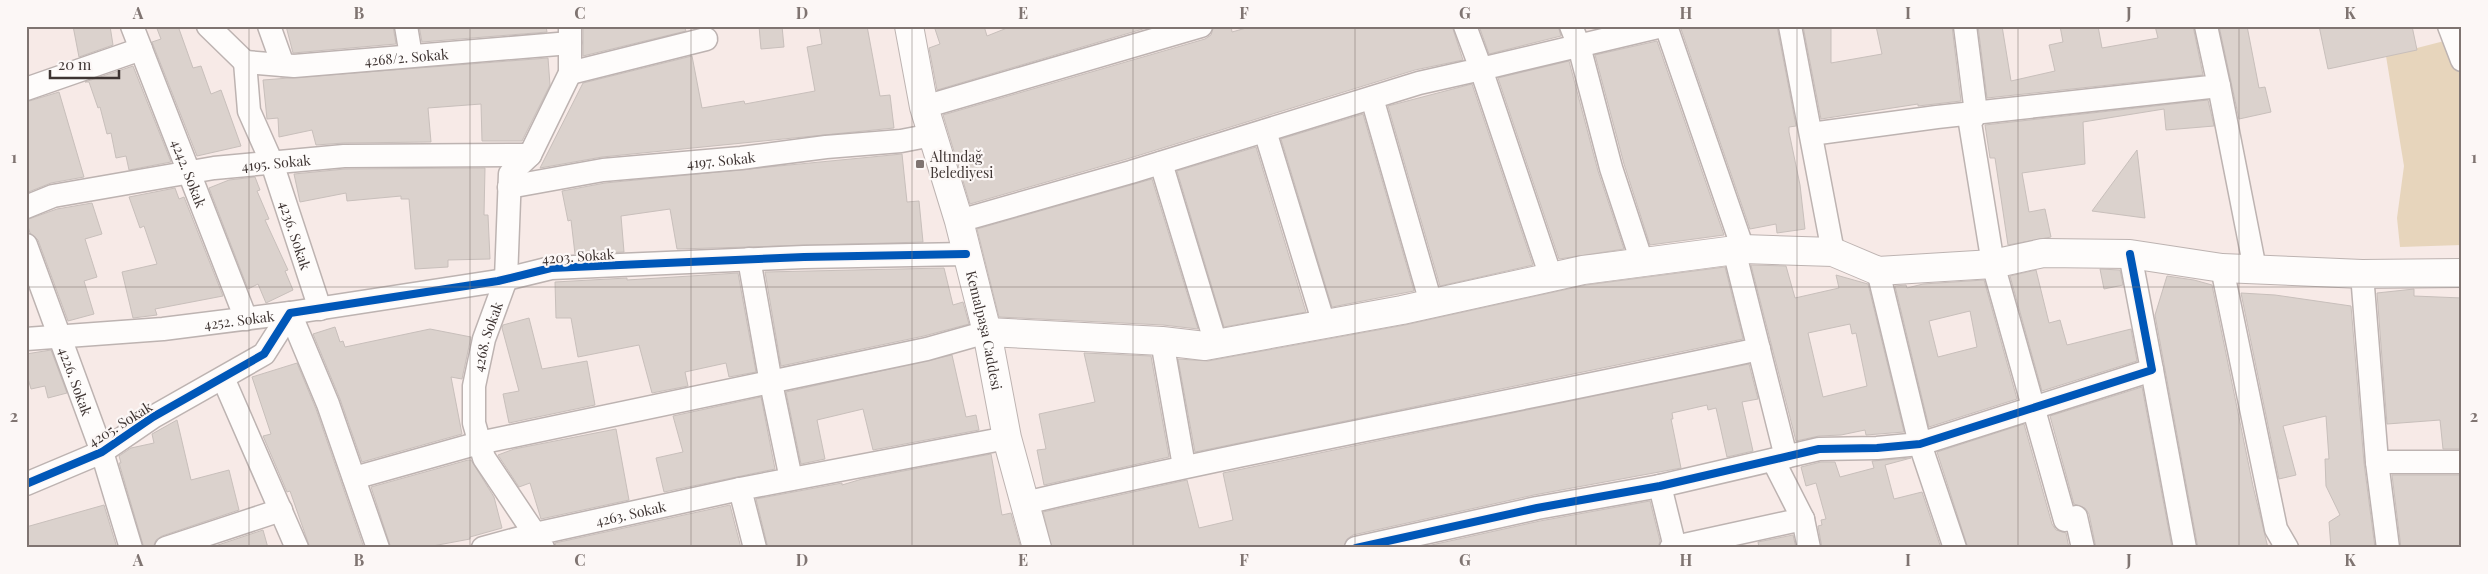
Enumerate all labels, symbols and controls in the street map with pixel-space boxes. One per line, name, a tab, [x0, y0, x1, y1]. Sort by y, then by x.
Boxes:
text: A	[132, 2, 144, 23]
text: B	[354, 2, 365, 23]
text: C	[574, 2, 586, 23]
text: D	[796, 2, 808, 23]
text: E	[1018, 2, 1028, 23]
text: F	[1239, 2, 1249, 23]
text: G	[1459, 2, 1471, 23]
text: H	[1680, 2, 1693, 23]
text: I	[1905, 2, 1911, 23]
text: J	[2125, 2, 2132, 23]
text: K	[2344, 2, 2356, 23]
street label: 4268/2. Sokak	[364, 44, 450, 70]
scale bar	[50, 48, 119, 80]
text: 20 m	[58, 54, 92, 74]
street label: 4242. Sokak	[167, 136, 211, 210]
text: 1	[11, 146, 17, 167]
text: 1	[2471, 146, 2477, 167]
street label: 4197. Sokak	[686, 147, 757, 172]
place label: Altındağ Belediyesi	[929, 147, 993, 182]
street label: 4195. Sokak	[241, 150, 312, 175]
marker: Altındağ Belediyesi	[914, 158, 926, 170]
street label: 4236. Sokak	[276, 198, 316, 272]
street label: 4203. Sokak	[541, 244, 615, 268]
street label: Kemalpaşa Caddesi	[962, 269, 1007, 392]
street label: 4268. Sokak	[468, 298, 507, 373]
street label: 4252. Sokak	[203, 306, 276, 333]
street label: 4226. Sokak	[55, 344, 97, 418]
street label: 4205. Sokak	[84, 397, 156, 451]
text: 2	[10, 405, 18, 426]
text: 2	[2470, 405, 2478, 426]
street label: 4263. Sokak	[594, 496, 668, 530]
text: A	[132, 549, 144, 570]
text: B	[354, 549, 365, 570]
text: C	[574, 549, 586, 570]
text: D	[796, 549, 808, 570]
text: E	[1018, 549, 1028, 570]
text: F	[1239, 549, 1249, 570]
text: G	[1459, 549, 1471, 570]
text: H	[1680, 549, 1693, 570]
text: I	[1905, 549, 1911, 570]
text: J	[2125, 549, 2132, 570]
text: K	[2344, 549, 2356, 570]

